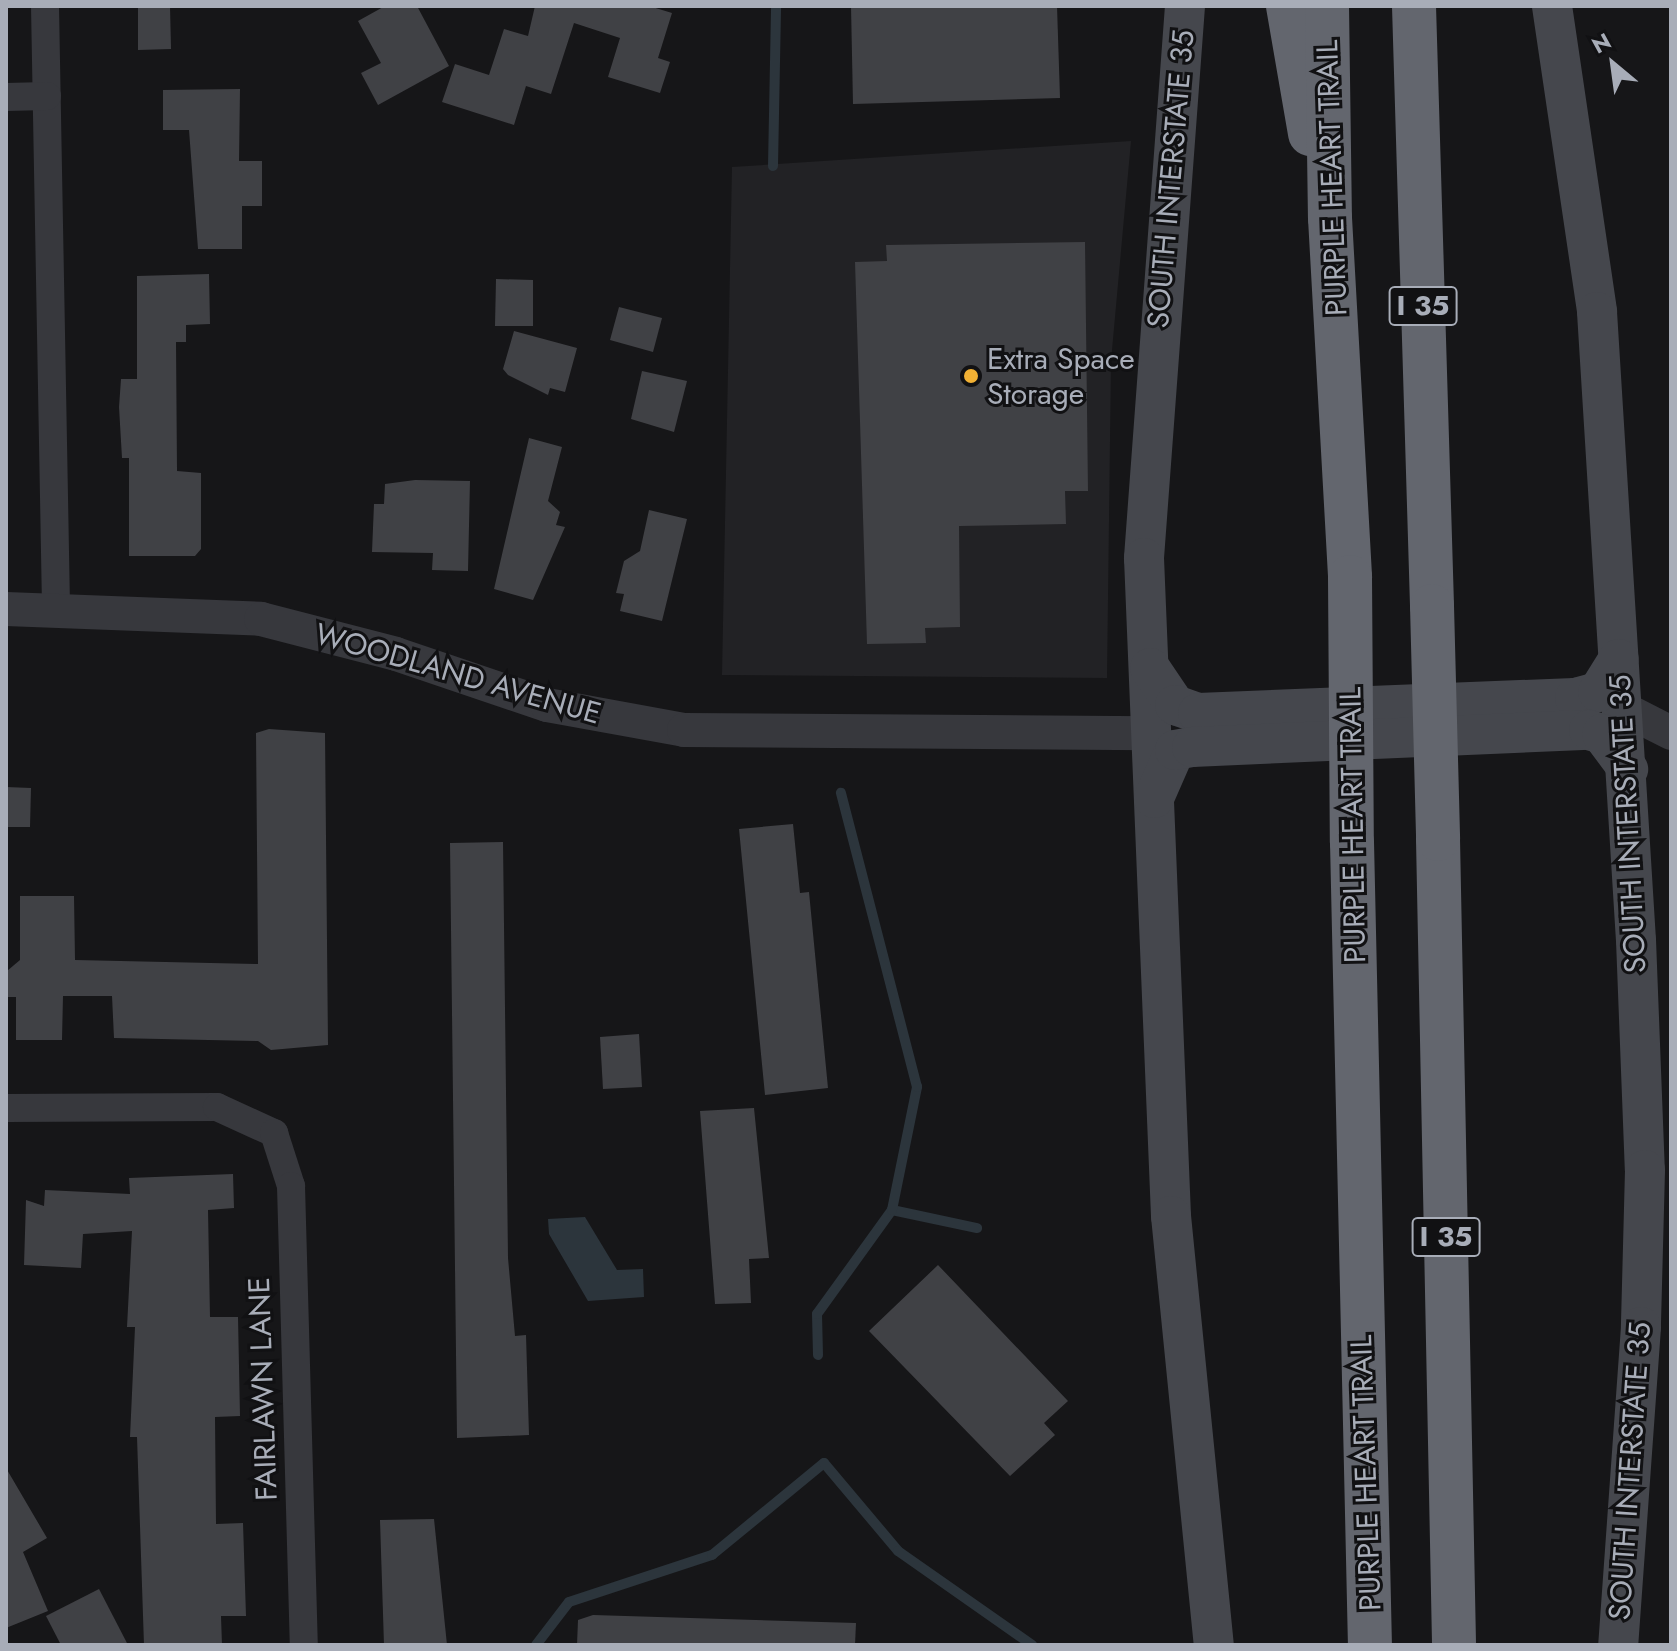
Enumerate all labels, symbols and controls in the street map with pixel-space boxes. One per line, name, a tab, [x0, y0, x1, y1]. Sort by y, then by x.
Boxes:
north arrow	[1573, 24, 1653, 104]
text: N	[1586, 25, 1617, 61]
street label: SOUTH INTERSTATE 35	[1140, 28, 1202, 330]
street label: PURPLE HEART TRAIL	[1309, 39, 1355, 317]
road number: I 35	[1387, 282, 1459, 330]
place label: Extra Space Storage	[987, 341, 1135, 412]
marker: Extra Space Storage	[962, 367, 980, 385]
street label: WOODLAND AVENUE	[311, 616, 605, 732]
street label: SOUTH INTERSTATE 35	[1602, 674, 1654, 974]
street label: PURPLE HEART TRAIL	[1333, 687, 1373, 963]
road number: I 35	[1410, 1213, 1482, 1261]
street label: FAIRLAWN LANE	[241, 1276, 285, 1502]
street label: SOUTH INTERSTATE 35	[1602, 1321, 1658, 1621]
street label: PURPLE HEART TRAIL	[1343, 1334, 1389, 1612]

